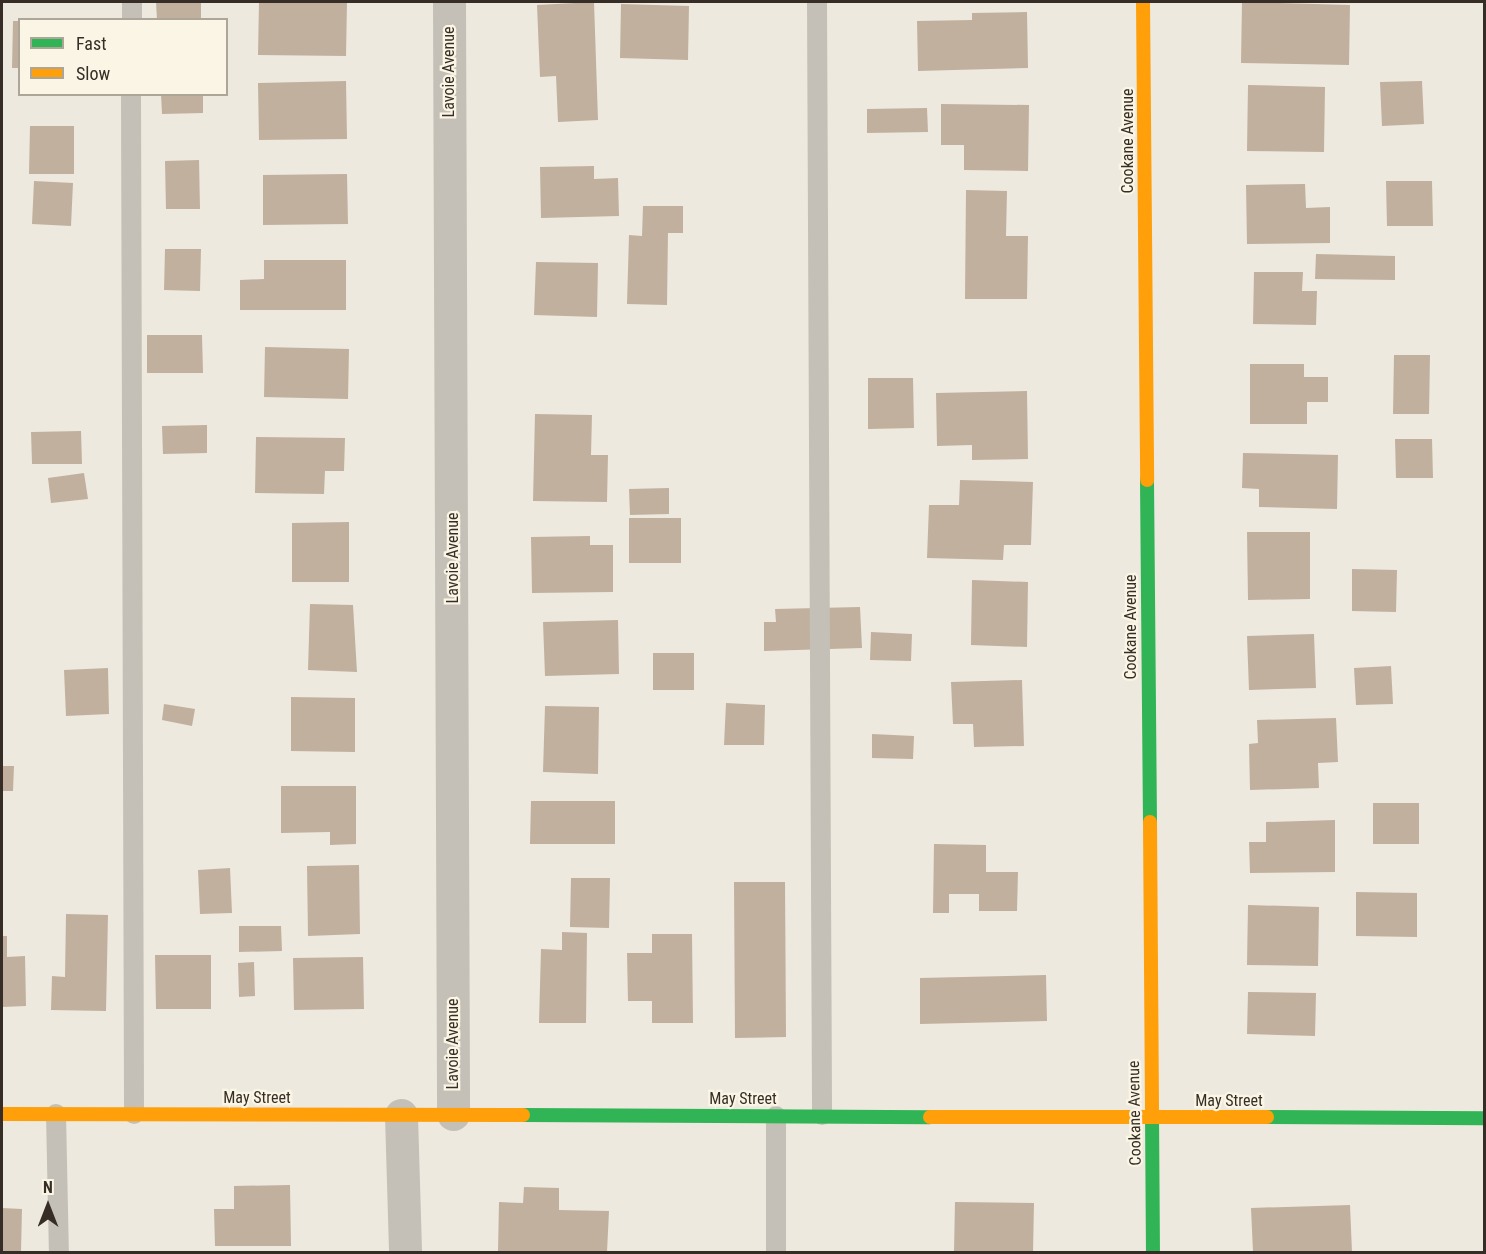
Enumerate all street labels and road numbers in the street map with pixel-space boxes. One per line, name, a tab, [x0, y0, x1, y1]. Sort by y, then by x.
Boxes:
street label: Lavoie Avenue	[439, 27, 459, 117]
street label: Cookane Avenue	[1118, 89, 1138, 193]
street label: Lavoie Avenue	[443, 513, 463, 603]
street label: Cookane Avenue	[1121, 575, 1141, 679]
street label: Lavoie Avenue	[443, 999, 463, 1089]
street label: Cookane Avenue	[1124, 1060, 1146, 1166]
street label: May Street	[223, 1088, 291, 1108]
street label: May Street	[709, 1089, 777, 1109]
street label: May Street	[1195, 1091, 1263, 1111]

